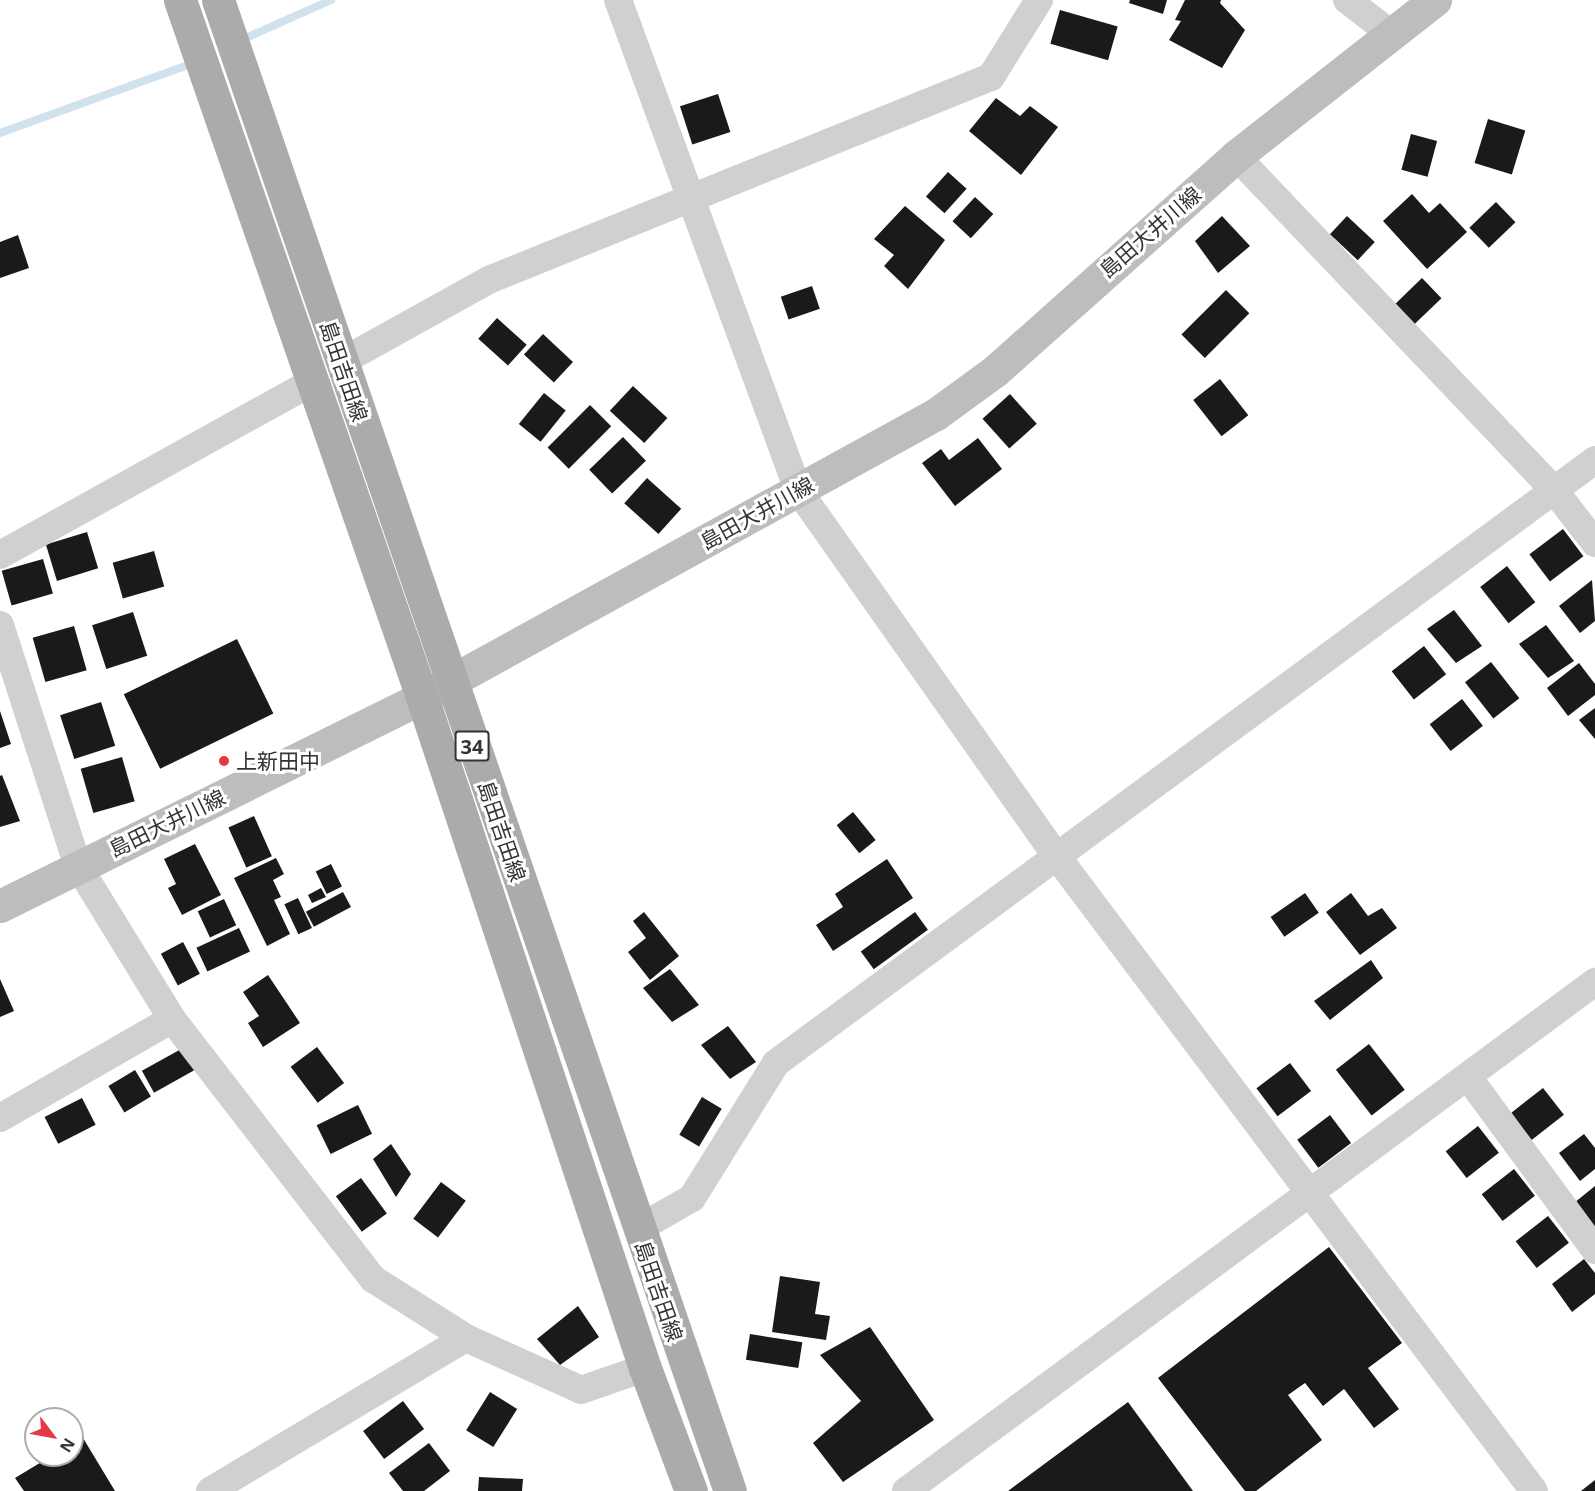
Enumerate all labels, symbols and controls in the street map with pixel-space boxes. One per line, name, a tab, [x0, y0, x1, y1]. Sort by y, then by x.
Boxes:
street label: 島田大井川線	[1094, 181, 1206, 283]
street label: 島田吉田線	[315, 317, 373, 425]
street label: 島田大井川線	[696, 471, 818, 555]
road number: 34	[454, 729, 490, 763]
place label: 上新田中	[236, 748, 320, 774]
marker: 上新田中	[217, 754, 231, 768]
street label: 島田吉田線	[473, 777, 531, 885]
street label: 島田大井川線	[105, 784, 229, 862]
street label: 島田吉田線	[630, 1237, 688, 1345]
north arrow	[24, 1407, 84, 1467]
text: N	[55, 1434, 80, 1457]

